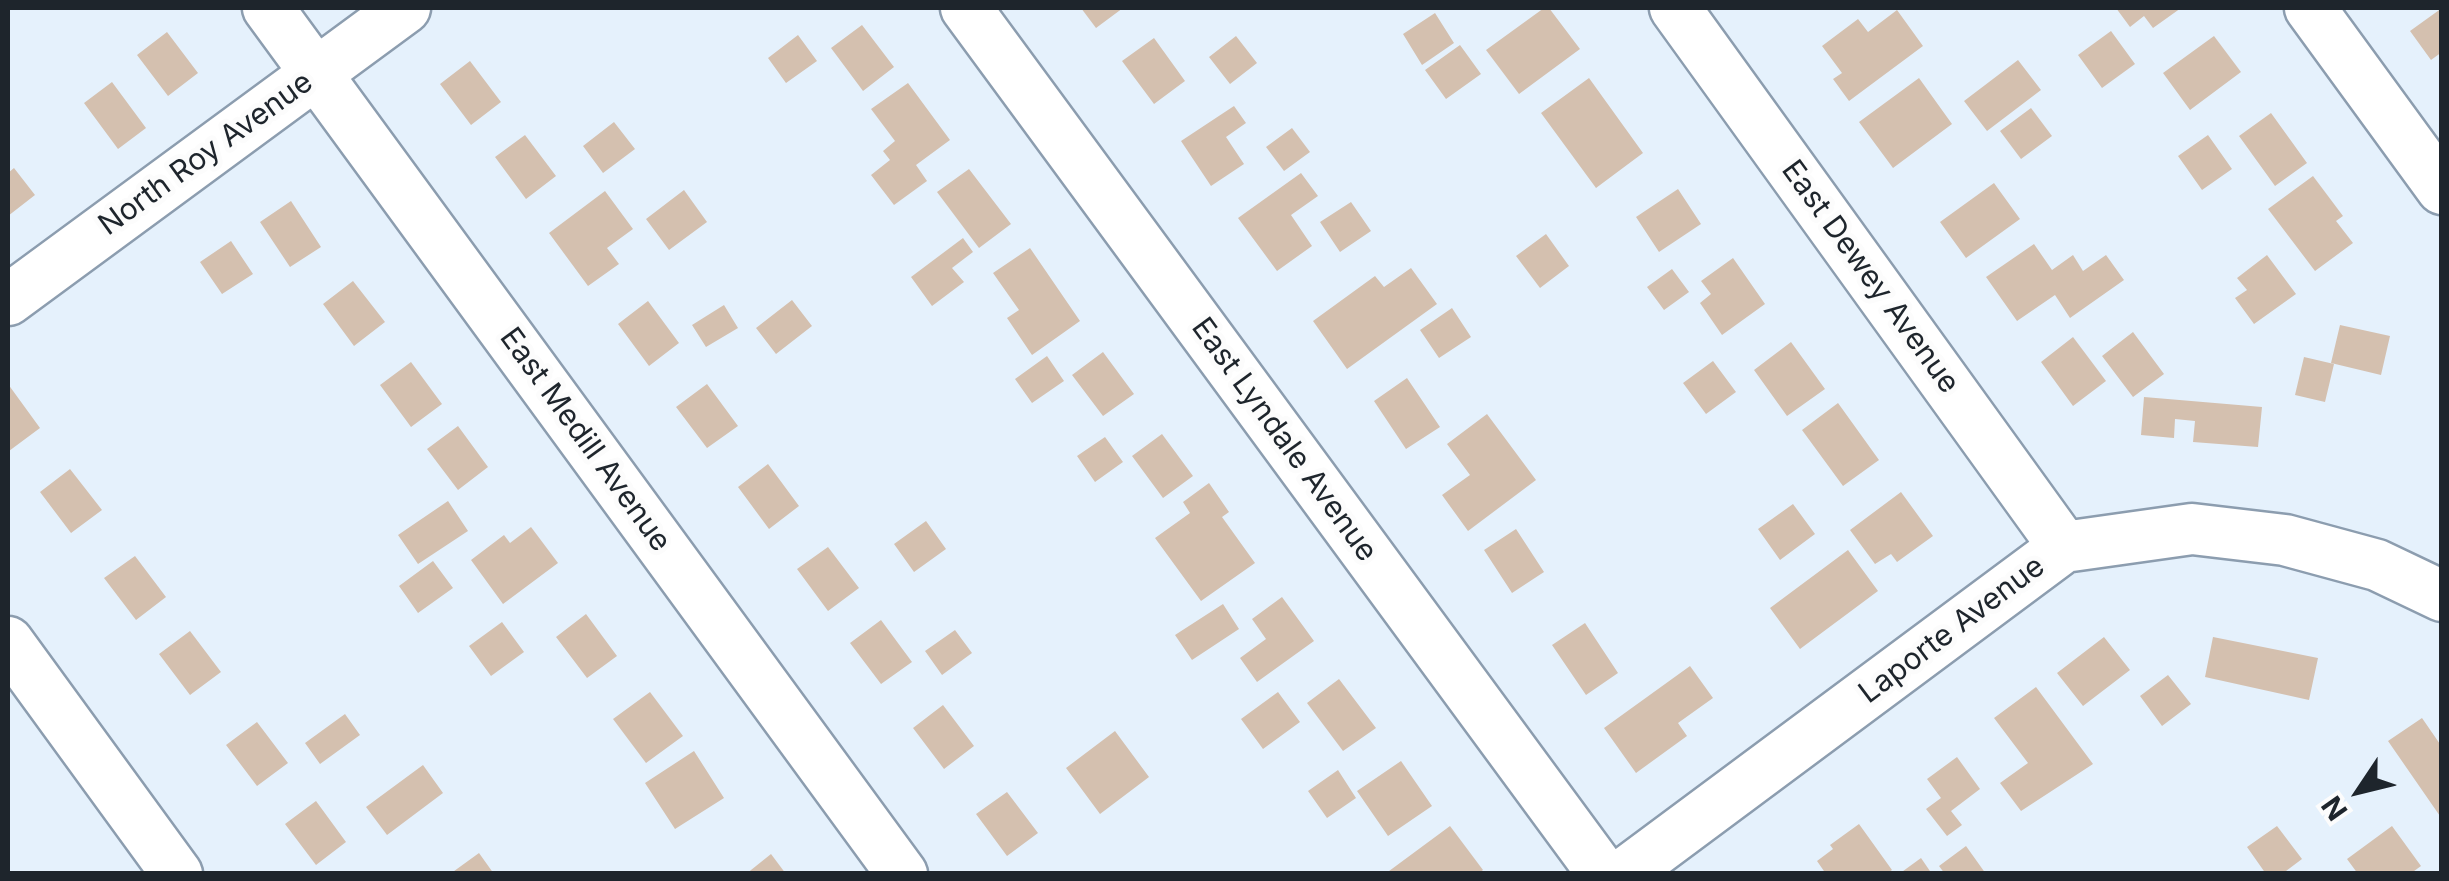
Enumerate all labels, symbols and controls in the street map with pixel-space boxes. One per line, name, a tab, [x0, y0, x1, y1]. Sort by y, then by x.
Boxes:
street label: North Roy Avenue	[92, 64, 320, 244]
street label: East Dewey Avenue	[1773, 153, 1967, 401]
street label: East Lyndale Avenue	[1184, 311, 1384, 569]
street label: East Medill Avenue	[492, 321, 678, 559]
street label: Laporte Avenue	[1852, 549, 2052, 711]
north arrow	[2309, 741, 2409, 841]
text: N	[2314, 790, 2354, 827]

